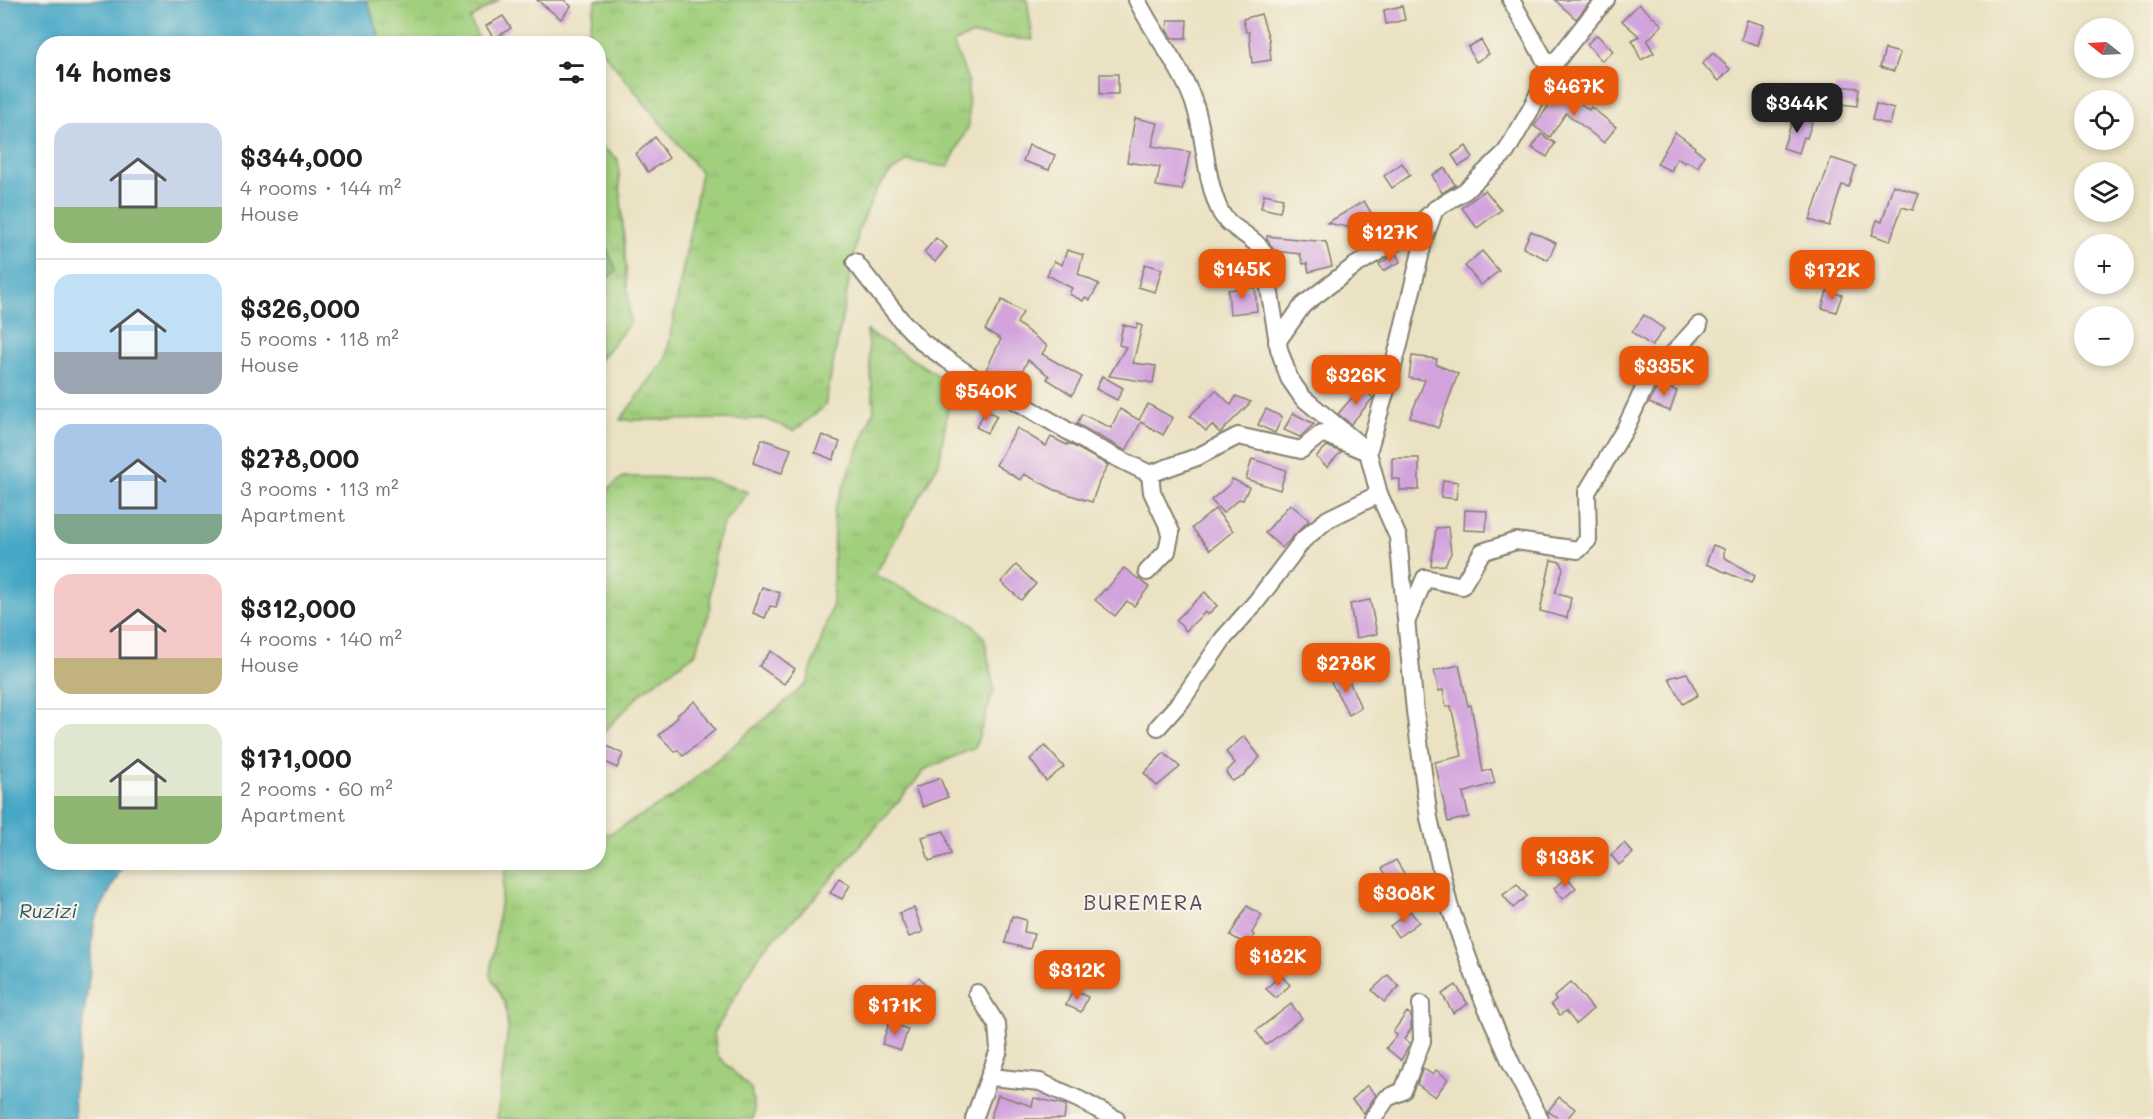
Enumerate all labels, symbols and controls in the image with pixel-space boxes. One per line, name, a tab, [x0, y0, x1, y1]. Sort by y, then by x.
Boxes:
north arrow	[2074, 18, 2134, 78]
map controls	[2074, 18, 2134, 366]
text: 14 homes	[54, 55, 172, 89]
icon: filters	[555, 56, 588, 89]
pin: $467K	[1532, 66, 1616, 117]
text: $467K	[1543, 72, 1605, 98]
pin: $344K	[1755, 83, 1839, 134]
text: $344K	[1766, 89, 1828, 115]
button: locate	[2074, 90, 2134, 150]
text: $344,000	[240, 140, 363, 174]
icon: home	[102, 147, 174, 219]
button: layers	[2074, 162, 2134, 222]
text: 4 rooms · 144 m²	[240, 174, 401, 200]
text: House	[240, 200, 299, 226]
pin: $127K	[1348, 212, 1432, 263]
text: $127K	[1362, 218, 1418, 244]
button: +	[2074, 234, 2134, 294]
pin: $145K	[1200, 249, 1284, 300]
pin: $172K	[1790, 250, 1874, 301]
text: $145K	[1213, 255, 1271, 281]
text: $172K	[1804, 256, 1860, 282]
text: $326,000	[240, 291, 360, 325]
icon: home	[102, 298, 174, 370]
button: −	[2074, 306, 2134, 366]
text: 5 rooms · 118 m²	[240, 325, 399, 351]
pin: $335K	[1622, 346, 1706, 397]
text: House	[240, 351, 299, 377]
text: $335K	[1633, 352, 1695, 378]
pin: $326K	[1314, 355, 1398, 406]
text: $326K	[1326, 361, 1386, 387]
pin: $540K	[944, 371, 1028, 422]
text: $540K	[955, 377, 1017, 403]
text: $278,000	[240, 441, 359, 475]
icon: home	[102, 448, 174, 520]
text: 3 rooms · 113 m²	[240, 475, 399, 501]
text: Apartment	[240, 501, 346, 527]
text: $312,000	[240, 591, 356, 625]
icon: home	[102, 598, 174, 670]
text: 4 rooms · 140 m²	[240, 625, 402, 651]
pin: $278K	[1304, 643, 1388, 694]
text: $278K	[1316, 649, 1376, 675]
text: House	[240, 651, 299, 677]
text: $171,000	[240, 741, 352, 775]
icon: home	[102, 748, 174, 820]
text: 2 rooms · 60 m²	[240, 775, 393, 801]
text: Apartment	[240, 801, 346, 827]
pin: $138K	[1523, 837, 1607, 888]
text: $138K	[1536, 843, 1594, 869]
pin: $308K	[1362, 873, 1446, 924]
text: $308K	[1373, 879, 1435, 905]
district label: BUREMERA	[1083, 888, 1205, 915]
water label: Ruzizi	[19, 897, 78, 923]
pin: $182K	[1236, 936, 1320, 987]
text: $182K	[1249, 942, 1307, 968]
pin: $312K	[1035, 950, 1119, 1001]
text: $312K	[1048, 956, 1106, 982]
pin: $171K	[853, 985, 937, 1036]
text: $171K	[868, 991, 922, 1017]

